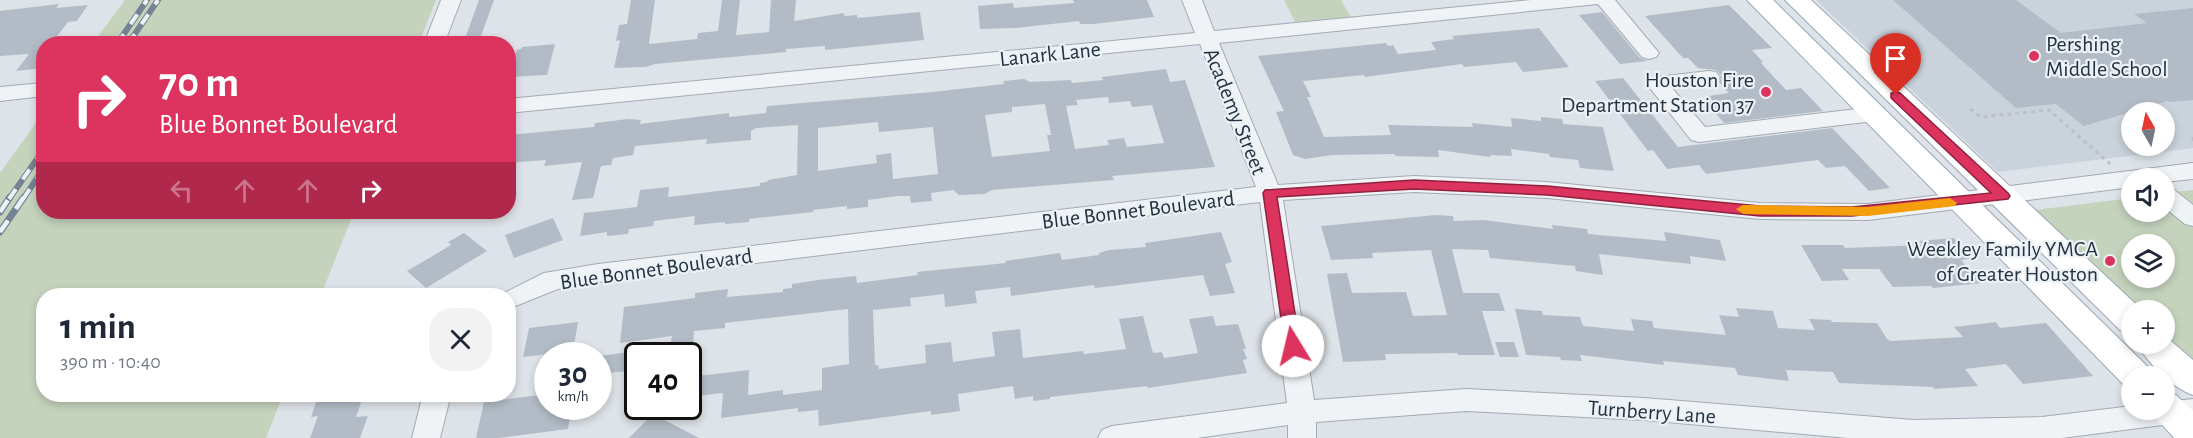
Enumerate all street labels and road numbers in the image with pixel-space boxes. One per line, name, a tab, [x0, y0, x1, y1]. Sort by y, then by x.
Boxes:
street label: Lanark Lane	[998, 38, 1102, 70]
street label: Academy Street	[1200, 45, 1270, 178]
street label: Blue Bonnet Boulevard	[1040, 187, 1236, 233]
street label: Blue Bonnet Boulevard	[558, 245, 754, 293]
street label: Turnberry Lane	[1587, 397, 1717, 427]

